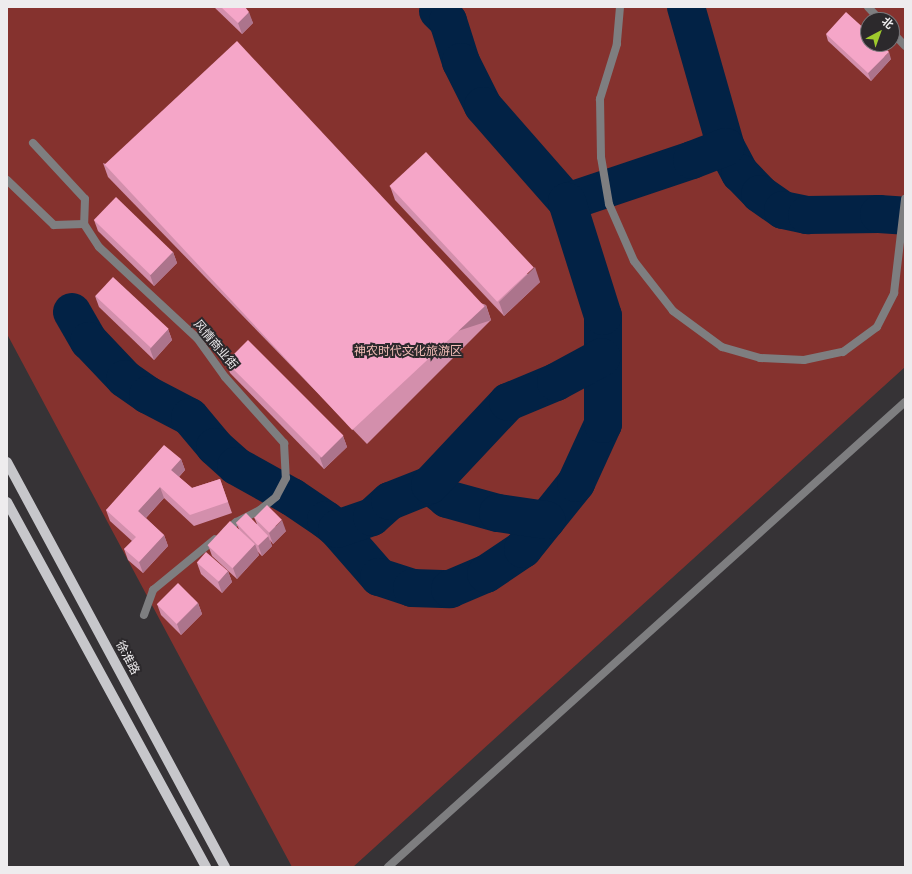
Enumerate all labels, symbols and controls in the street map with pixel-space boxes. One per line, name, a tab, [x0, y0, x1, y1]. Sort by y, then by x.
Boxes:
north arrow	[860, 12, 900, 52]
text: 北	[879, 15, 896, 32]
street label: 风情商业街	[190, 317, 240, 373]
park label: 神农时代文化旅游区	[354, 345, 462, 359]
street label: 徐淮路	[112, 639, 142, 677]

